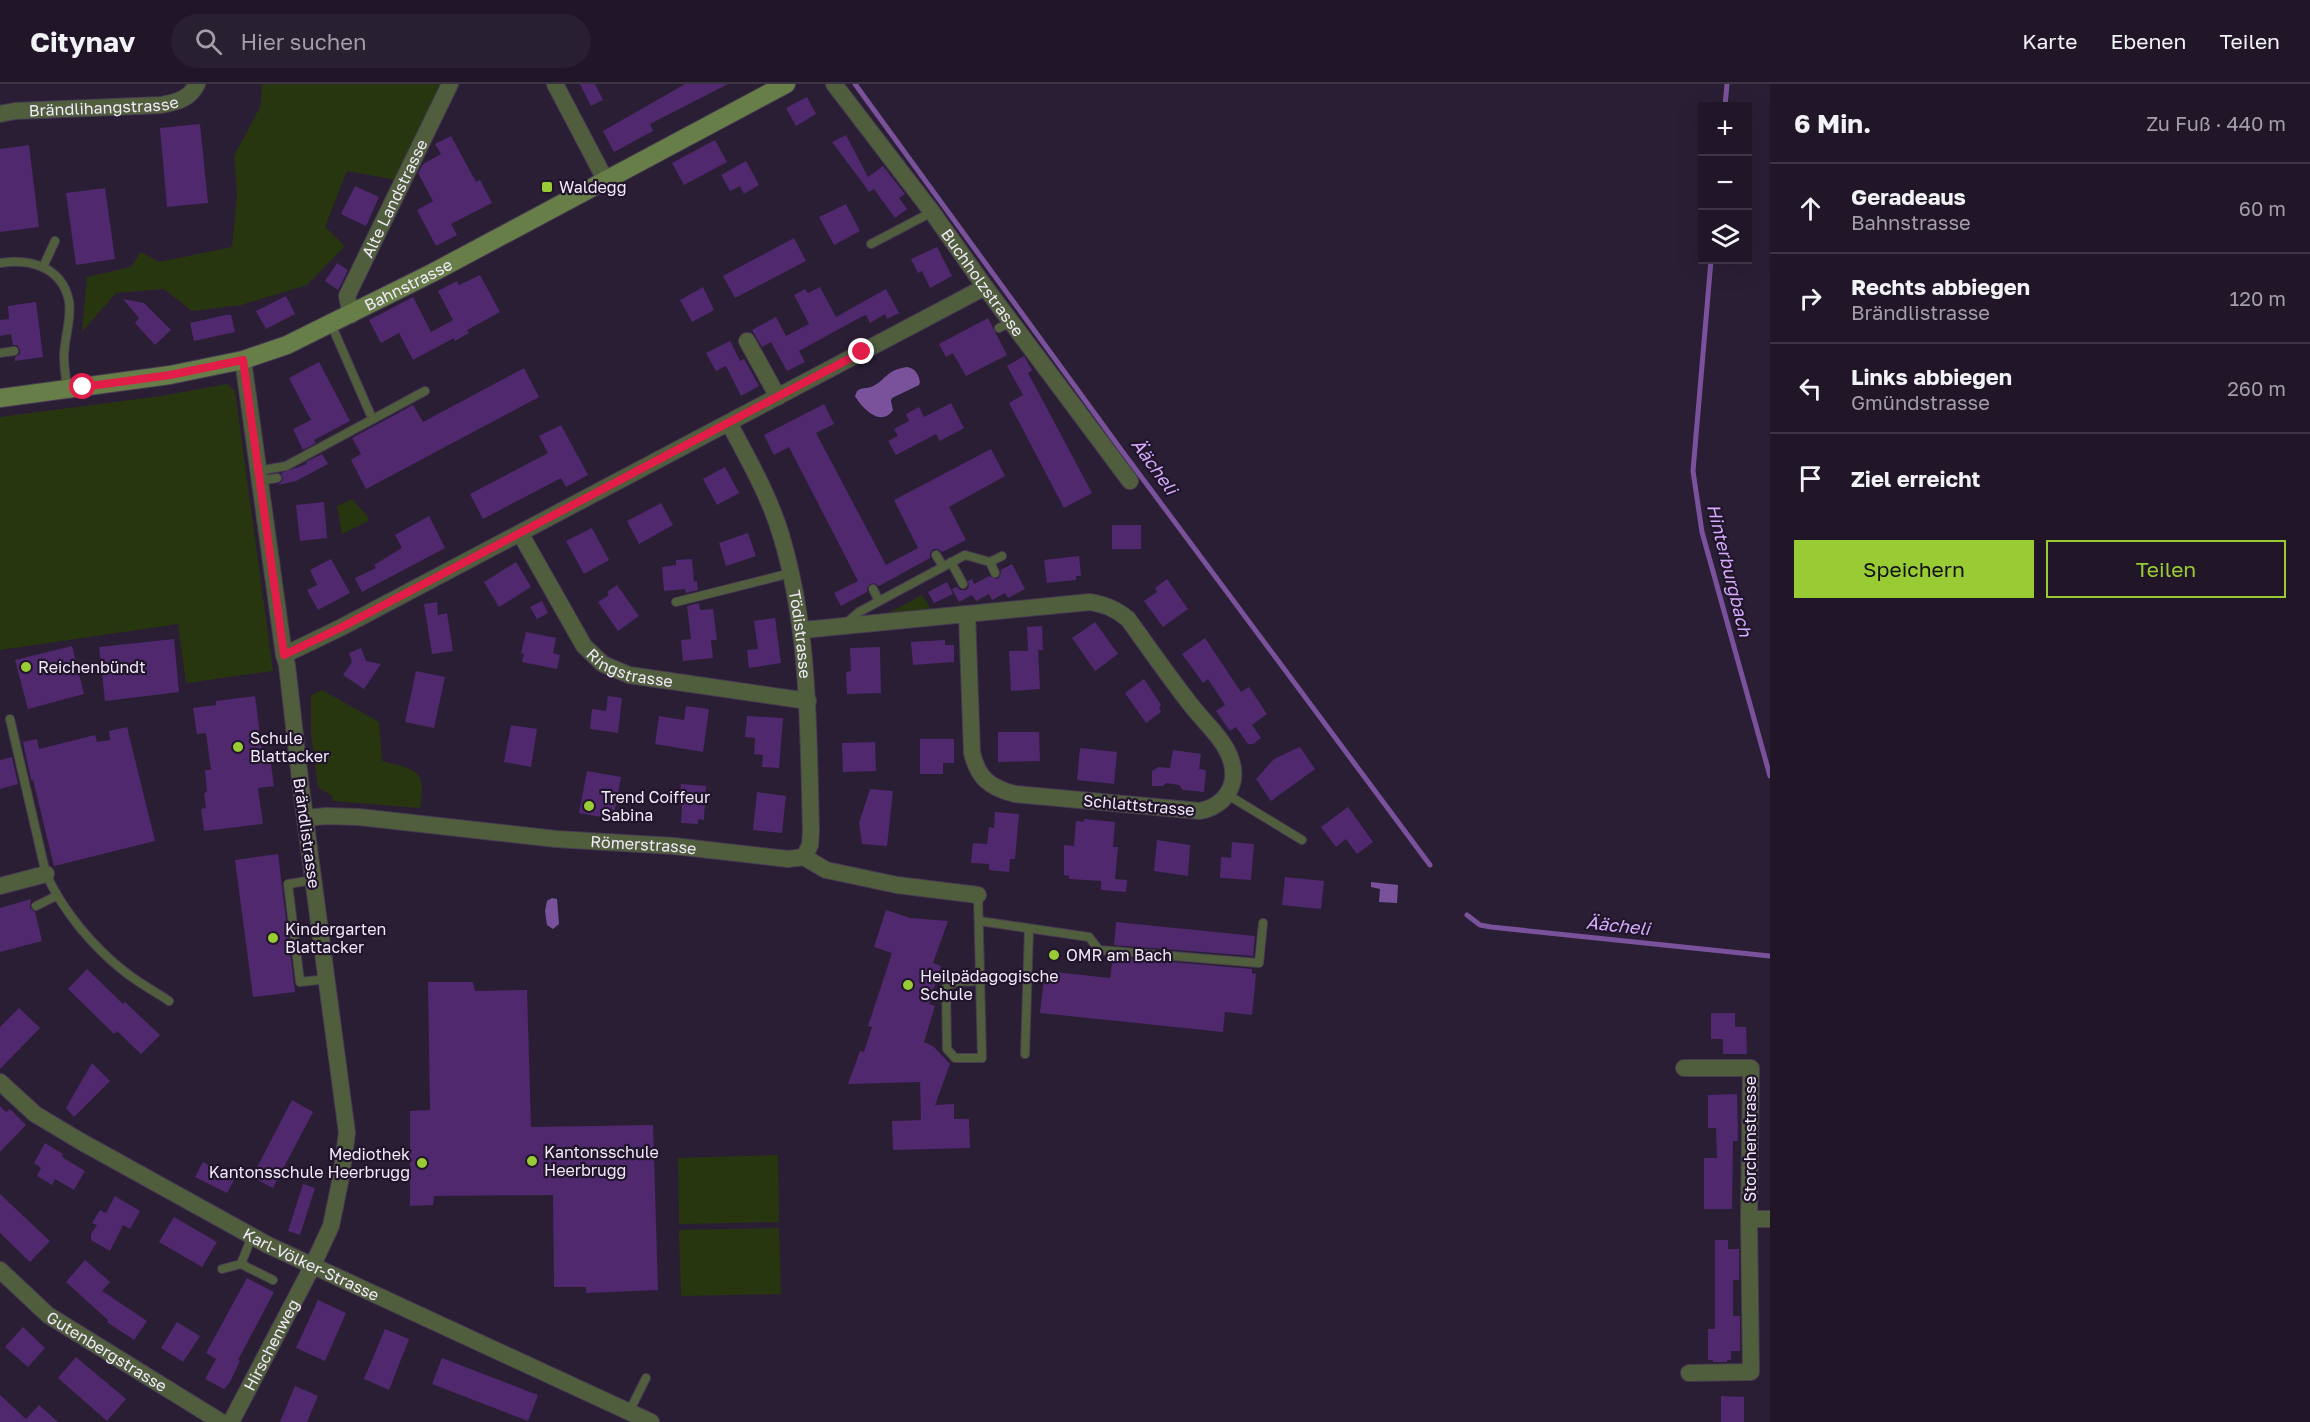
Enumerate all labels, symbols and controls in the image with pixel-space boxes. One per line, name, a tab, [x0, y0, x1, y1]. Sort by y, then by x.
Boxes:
search box	[171, 14, 591, 68]
text: Citynav	[30, 25, 135, 58]
icon: search	[192, 25, 225, 58]
text: Hier suchen	[240, 28, 367, 55]
text: Karte	[2022, 28, 2078, 54]
text: Ebenen	[2111, 28, 2186, 54]
text: Teilen	[2219, 28, 2280, 54]
street label: Brändlihangstrasse	[28, 91, 181, 120]
map controls	[1698, 102, 1752, 264]
button: +	[1698, 102, 1752, 156]
text: 6 Min.	[1794, 108, 1871, 139]
text: Zu Fuß · 440 m	[2146, 111, 2286, 135]
street label: Alte Landstrasse	[357, 136, 432, 261]
button: −	[1698, 156, 1752, 210]
place label: Waldegg	[559, 177, 627, 197]
marker: Waldegg	[540, 180, 554, 194]
text: Geradeaus	[1851, 183, 1966, 210]
icon: ahead	[1794, 192, 1827, 225]
text: 60 m	[2239, 196, 2286, 220]
button: layers	[1698, 210, 1752, 264]
text: Bahnstrasse	[1851, 210, 1971, 234]
street label: Buchholzstrasse	[937, 225, 1028, 340]
street label: Bahnstrasse	[361, 254, 456, 315]
text: Rechts abbiegen	[1851, 273, 2030, 300]
icon: right	[1794, 282, 1827, 315]
text: 120 m	[2230, 286, 2286, 310]
text: Brändlistrasse	[1851, 300, 1990, 324]
route end	[848, 338, 874, 364]
text: Links abbiegen	[1851, 363, 2012, 390]
icon: left	[1794, 372, 1827, 405]
route start	[69, 373, 95, 399]
text: 260 m	[2227, 376, 2286, 400]
text: Gmündstrasse	[1851, 390, 1990, 414]
water label: Äächeli	[1127, 434, 1184, 500]
icon: arrive	[1794, 462, 1827, 495]
text: Ziel erreicht	[1851, 465, 1980, 492]
water label: Hinterburgbach	[1703, 501, 1757, 640]
button: Speichern	[1794, 540, 2034, 598]
button: Teilen	[2046, 540, 2286, 598]
street label: Tödistrasse	[785, 588, 816, 679]
street label: Ringstrasse	[583, 644, 674, 691]
place label: Reichenbündt	[38, 657, 146, 677]
marker: Reichenbündt	[19, 660, 33, 674]
place label: Schule Blattacker	[250, 728, 329, 766]
marker: Schule Blattacker	[231, 740, 245, 754]
street label: Brändlistrasse	[289, 777, 325, 889]
place label: Trend Coiffeur Sabina	[601, 787, 710, 825]
street label: Schlattstrasse	[1082, 790, 1196, 820]
marker: Trend Coiffeur Sabina	[582, 799, 596, 813]
street label: Römerstrasse	[590, 831, 698, 858]
water label: Äächeli	[1585, 911, 1653, 940]
place label: Kindergarten Blattacker	[285, 919, 386, 957]
marker: Kindergarten Blattacker	[266, 931, 280, 945]
place label: OMR am Bach	[1066, 945, 1172, 965]
marker: OMR am Bach	[1047, 948, 1061, 962]
place label: Heilpädagogische Schule	[920, 966, 1059, 1004]
marker: Heilpädagogische Schule	[901, 978, 915, 992]
street label: Storchenstrasse	[1740, 1076, 1760, 1202]
place label: Kantonsschule Heerbrugg	[544, 1142, 659, 1180]
place label: Mediothek Kantonsschule Heerbrugg	[209, 1144, 410, 1182]
marker: Kantonsschule Heerbrugg	[525, 1154, 539, 1168]
marker: Mediothek Kantonsschule Heerbrugg	[415, 1156, 429, 1170]
street label: Karl-Völker-Strasse	[240, 1223, 382, 1305]
street label: Hirschenweg	[239, 1296, 303, 1394]
street label: Gutenbergstrasse	[43, 1307, 171, 1396]

